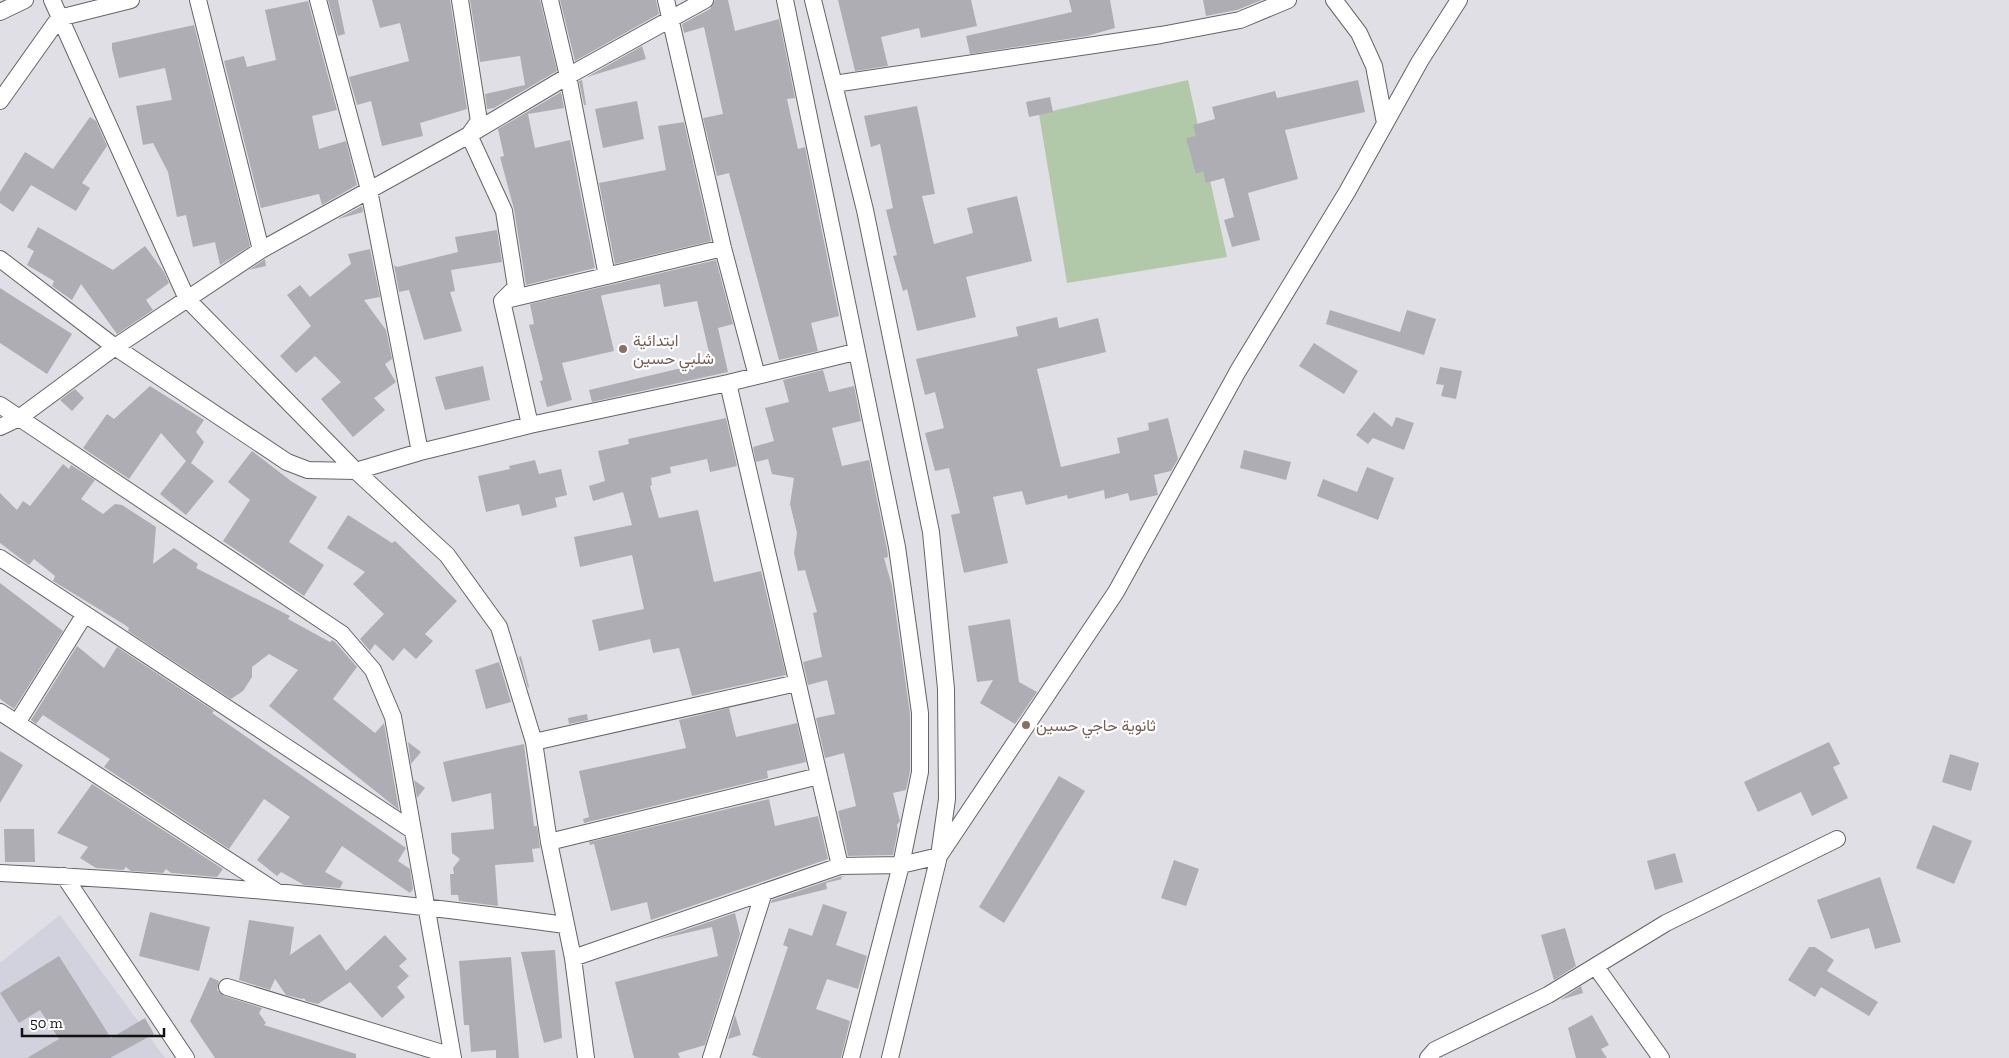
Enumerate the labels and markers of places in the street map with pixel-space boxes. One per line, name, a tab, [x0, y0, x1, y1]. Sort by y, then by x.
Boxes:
place label: ابتدائية شلبي حسين	[633, 331, 714, 372]
marker: ابتدائية شلبي حسين	[617, 343, 629, 355]
place label: ثانوية حاجي حسين	[1036, 716, 1156, 739]
marker: ثانوية حاجي حسين	[1020, 719, 1032, 731]

